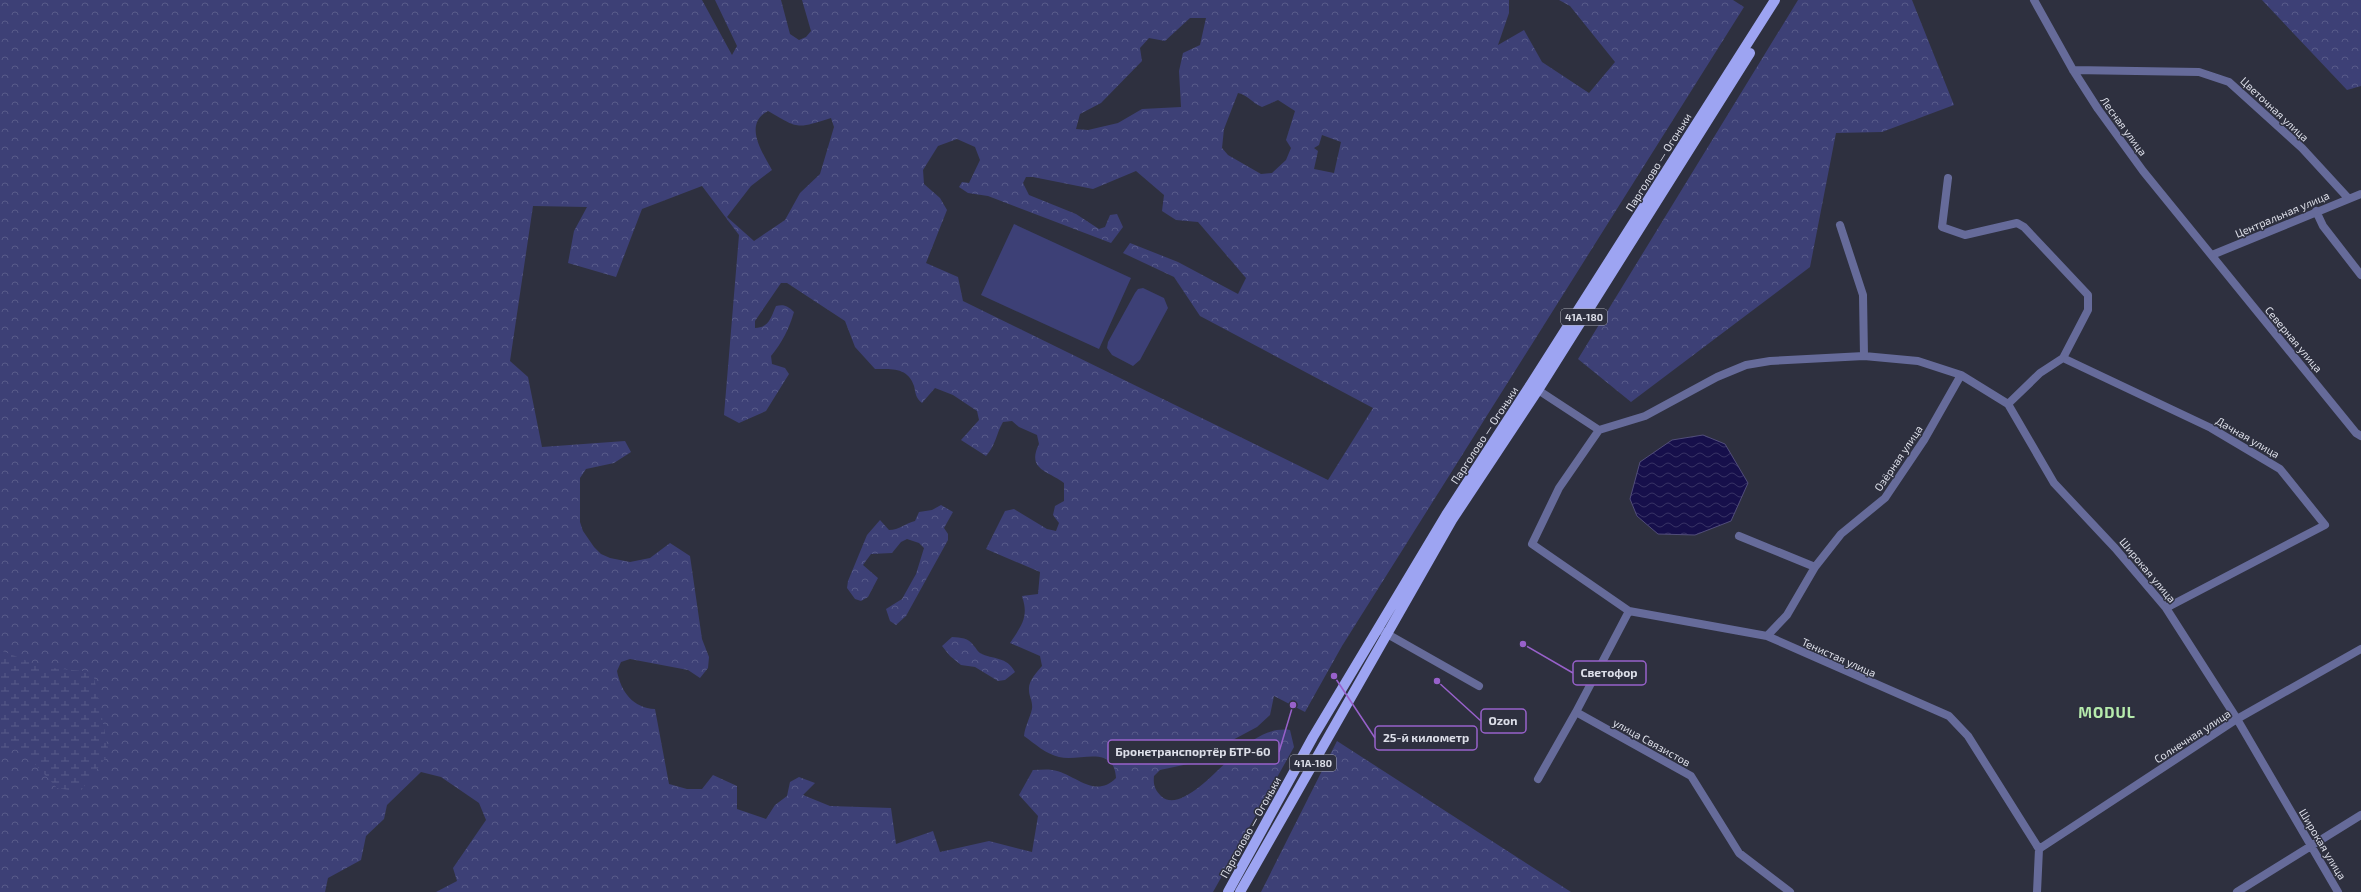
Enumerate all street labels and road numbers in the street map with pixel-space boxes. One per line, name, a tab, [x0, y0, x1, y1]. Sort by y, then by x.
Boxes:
street label: Цветочная улица	[2238, 74, 2312, 145]
street label: Лесная улица	[2097, 94, 2150, 159]
street label: Парголово — Огоньки	[1622, 110, 1694, 214]
street label: Центральная улица	[2233, 188, 2332, 241]
street label: Северная улица	[2262, 303, 2325, 375]
road number: 41А-180	[1561, 309, 1607, 325]
street label: Парголово — Огоньки	[1448, 384, 1520, 486]
street label: Дачная улица	[2213, 414, 2282, 461]
street label: Озёрная улица	[1871, 423, 1926, 494]
street label: Широкая улица	[2116, 535, 2179, 606]
street label: Тенистая улица	[1799, 635, 1878, 680]
street label: Солнечная улица	[2151, 706, 2233, 766]
street label: улица Связистов	[1611, 715, 1693, 770]
road number: 41А-180	[1290, 755, 1336, 771]
street label: Парголово — Огоньки	[1217, 774, 1283, 880]
street label: Широкая улица	[2296, 806, 2349, 882]

